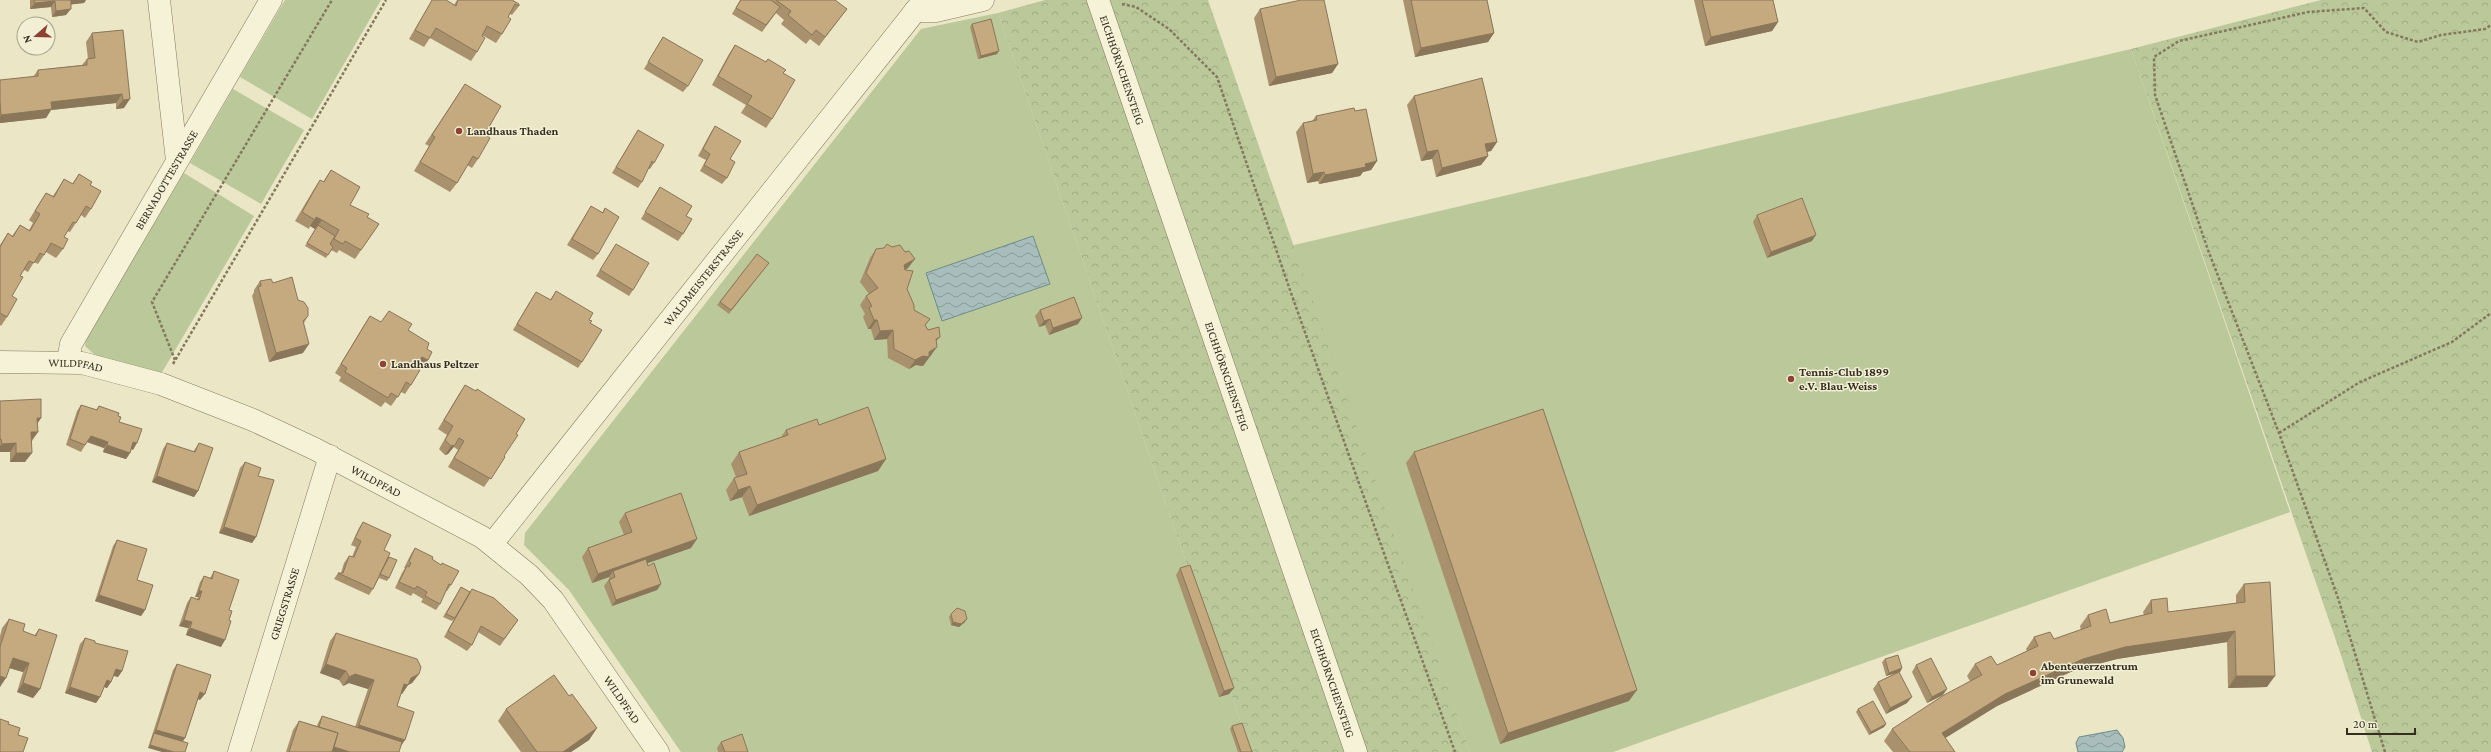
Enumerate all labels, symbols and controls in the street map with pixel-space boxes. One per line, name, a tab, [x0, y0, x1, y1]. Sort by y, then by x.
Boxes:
street label: EICHHÖRNCHENSTEIG	[1097, 13, 1147, 127]
north arrow	[16, 16, 56, 56]
text: N	[20, 33, 34, 45]
place label: Landhaus Thaden	[467, 124, 559, 138]
marker: Landhaus Thaden	[454, 126, 464, 136]
street label: BERNADOTTESTRASSE	[132, 127, 201, 232]
street label: WALDMEISTERSTRASSE	[661, 226, 746, 329]
street label: EICHHÖRNCHENSTEIG	[1202, 320, 1253, 433]
street label: WILDPFAD	[48, 356, 105, 375]
place label: Landhaus Peltzer	[391, 357, 479, 371]
marker: Landhaus Peltzer	[378, 359, 388, 369]
place label: Tennis-Club 1899 e.V. Blau-Weiss	[1799, 365, 1889, 393]
marker: Tennis-Club 1899 e.V. Blau-Weiss	[1786, 374, 1796, 384]
street label: WILDPFAD	[348, 462, 404, 500]
street label: GRIEGSTRASSE	[267, 566, 302, 642]
street label: EICHHÖRNCHENSTEIG	[1307, 626, 1358, 740]
place label: Abenteuerzentrum im Grunewald	[2040, 659, 2139, 687]
marker: Abenteuerzentrum im Grunewald	[2028, 668, 2038, 678]
street label: WILDPFAD	[600, 673, 643, 726]
scale bar	[2347, 710, 2415, 736]
text: 20 m	[2353, 717, 2378, 731]

